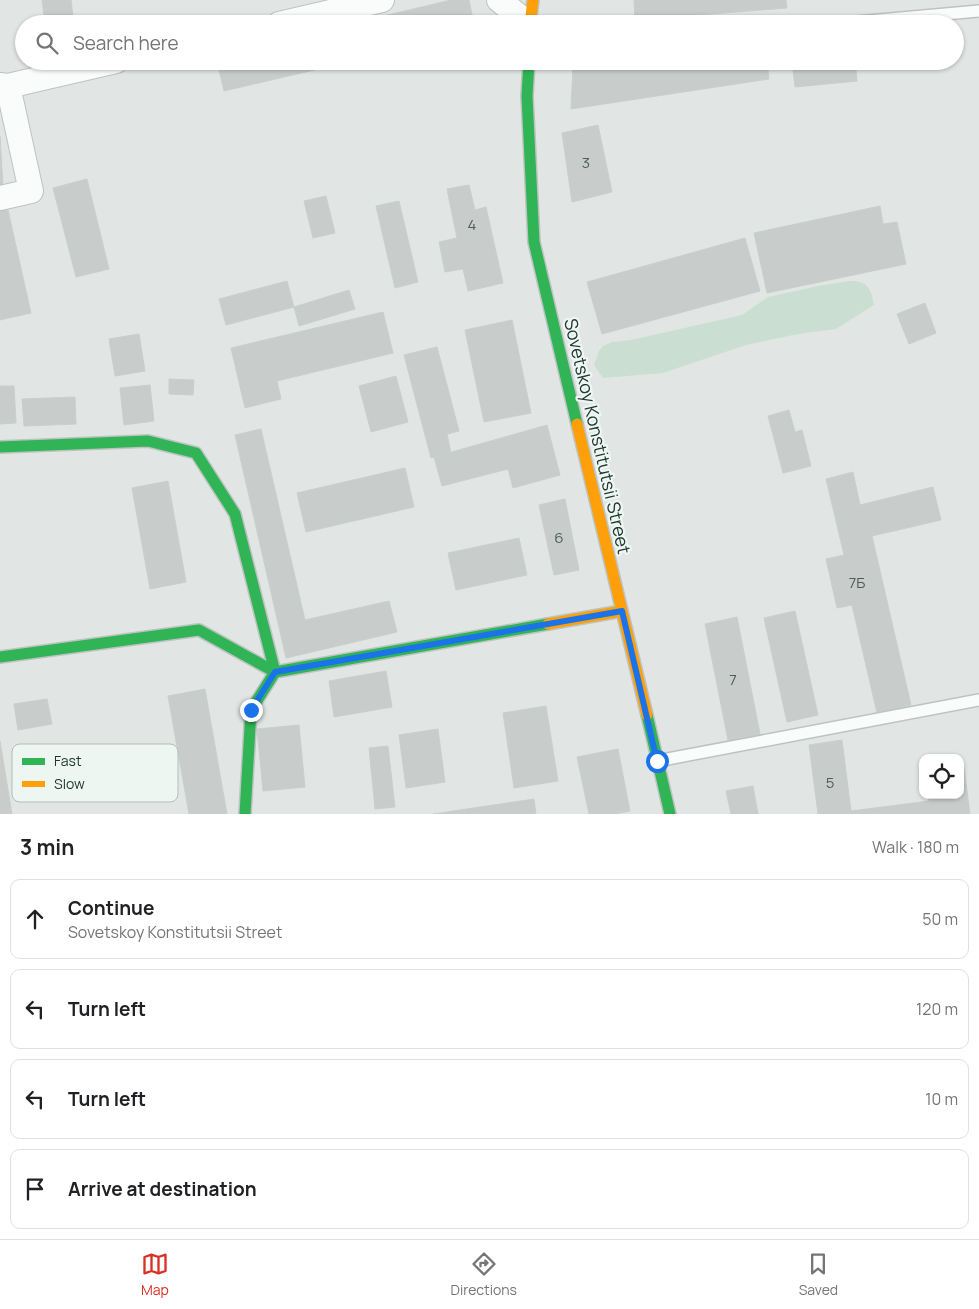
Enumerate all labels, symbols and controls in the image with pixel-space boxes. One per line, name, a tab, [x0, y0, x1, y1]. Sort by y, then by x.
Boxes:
search box	[15, 15, 964, 70]
icon: search	[33, 29, 61, 57]
text: Search here	[73, 30, 179, 56]
house number: 3	[582, 152, 590, 173]
house number: 4	[468, 214, 477, 235]
street label: Sovetskoy Konstitutsii Street	[559, 316, 637, 556]
house number: 6	[554, 527, 564, 548]
house number: 7Б	[849, 572, 865, 593]
house number: 7	[729, 669, 737, 690]
route end	[240, 699, 263, 722]
legend	[12, 744, 178, 802]
route start	[646, 750, 669, 773]
text: Fast	[54, 751, 82, 770]
map controls	[919, 754, 964, 799]
button: locate	[919, 754, 964, 799]
house number: 5	[826, 772, 834, 793]
text: Slow	[54, 774, 85, 793]
text: 3 min	[20, 833, 74, 861]
text: Walk · 180 m	[872, 836, 959, 858]
text: Continue	[68, 895, 154, 921]
icon: ahead	[21, 905, 49, 933]
text: 50 m	[922, 908, 958, 930]
text: Sovetskoy Konstitutsii Street	[68, 921, 282, 943]
icon: left	[21, 995, 49, 1023]
text: Turn left	[68, 996, 146, 1022]
text: 120 m	[916, 998, 958, 1020]
icon: left	[21, 1085, 49, 1113]
text: Turn left	[68, 1086, 146, 1112]
text: 10 m	[925, 1088, 958, 1110]
icon: arrive	[21, 1175, 49, 1203]
text: Arrive at destination	[68, 1176, 257, 1202]
tab: Map	[141, 1250, 169, 1299]
tab: Directions	[451, 1250, 517, 1299]
tab: Saved	[799, 1250, 838, 1299]

